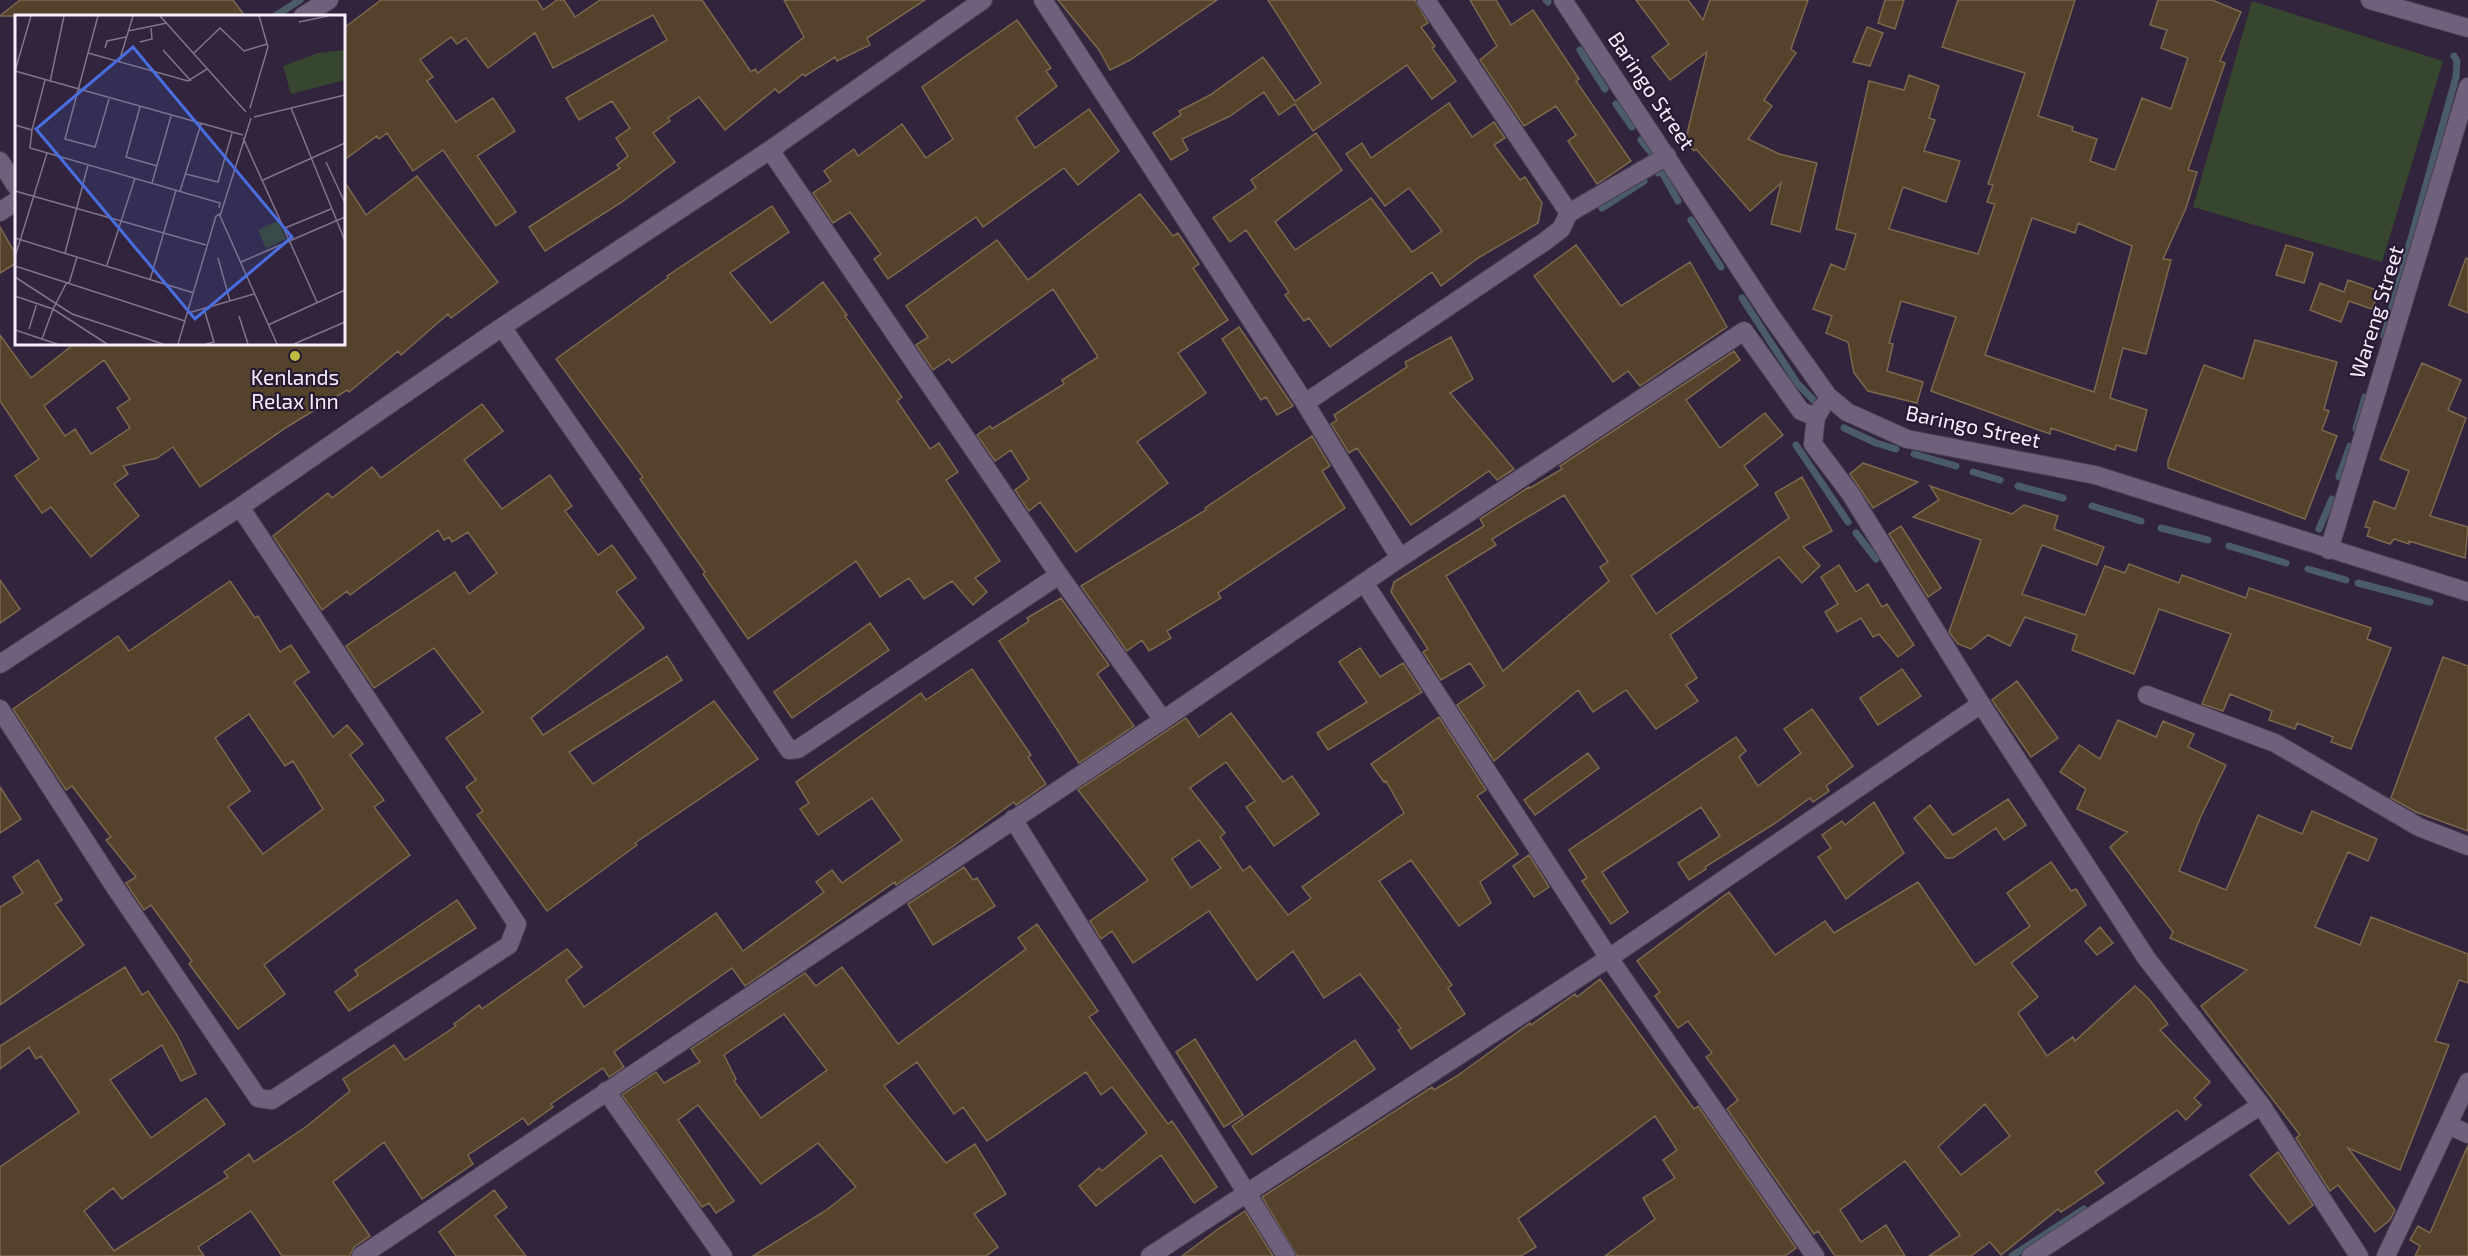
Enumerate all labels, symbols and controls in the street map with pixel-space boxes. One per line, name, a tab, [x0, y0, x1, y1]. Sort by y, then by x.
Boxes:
inset map	[15, 15, 345, 345]
street label: Baringo Street	[1604, 26, 1701, 154]
street label: Wareng Street	[2343, 242, 2408, 381]
marker: Kenlands Relax Inn	[288, 349, 302, 363]
place label: Kenlands Relax Inn	[251, 364, 339, 413]
street label: Baringo Street	[1904, 399, 2043, 452]

